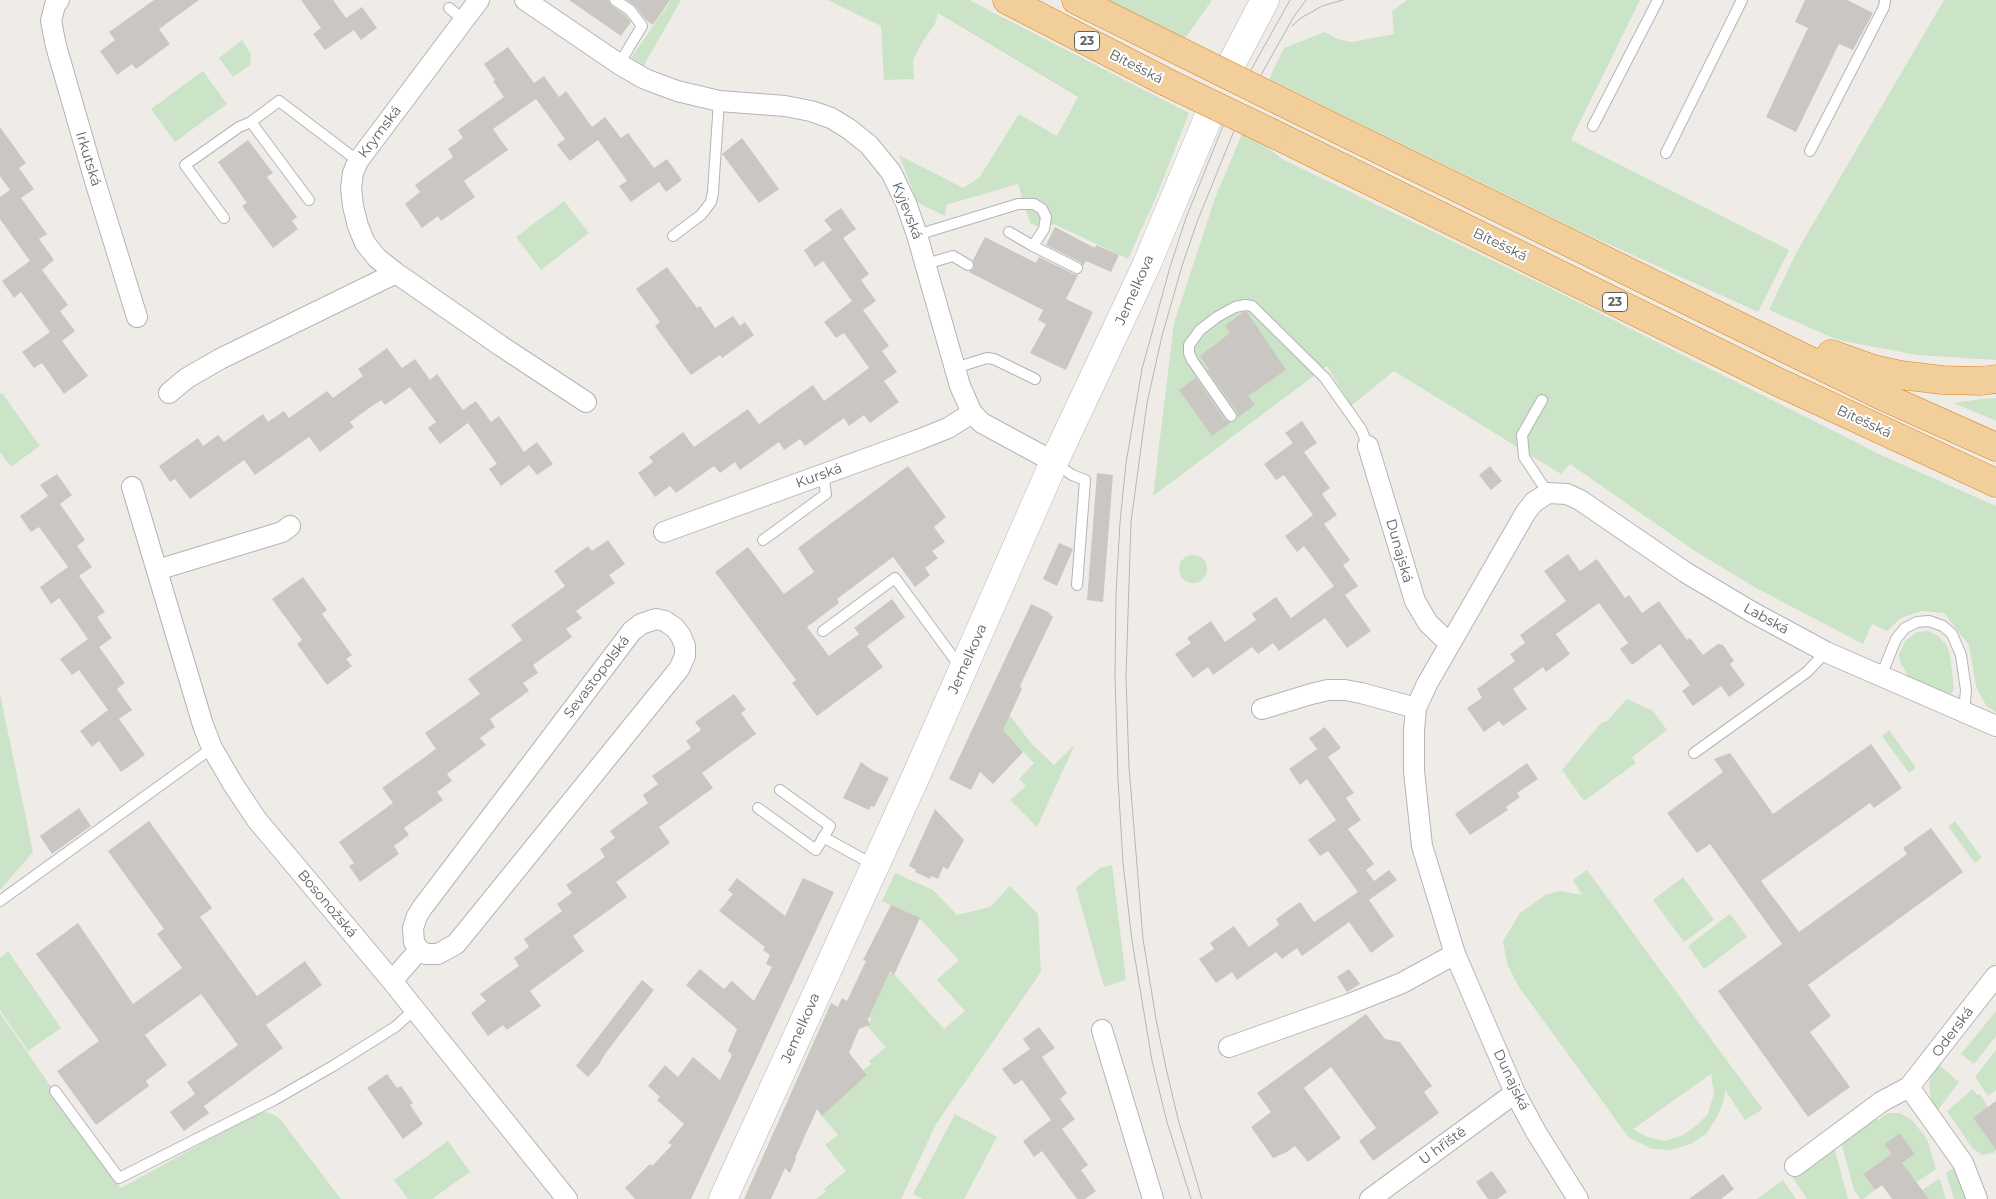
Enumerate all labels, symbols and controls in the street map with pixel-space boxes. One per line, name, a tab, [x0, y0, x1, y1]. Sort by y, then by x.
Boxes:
road number: 23	[1074, 31, 1100, 50]
street label: Bítešská	[1106, 46, 1166, 88]
street label: Krymská	[355, 103, 405, 161]
street label: Irkutská	[72, 130, 104, 188]
street label: Kyjevská	[888, 180, 926, 242]
street label: Bítešská	[1470, 225, 1530, 265]
street label: Jemelkova	[1112, 252, 1158, 328]
road number: 23	[1602, 292, 1628, 312]
street label: Bítešská	[1834, 402, 1894, 442]
street label: Kurská	[794, 460, 844, 492]
street label: Dunajská	[1382, 517, 1416, 585]
street label: Labská	[1740, 600, 1792, 638]
street label: Jemelkova	[945, 621, 991, 697]
street label: Sevastopolská	[561, 632, 633, 722]
street label: Bosonožská	[294, 867, 360, 941]
street label: Jemelkova	[778, 990, 824, 1066]
street label: Oderská	[1929, 1004, 1977, 1060]
street label: Dunajská	[1489, 1047, 1533, 1113]
street label: U hřiště	[1416, 1123, 1470, 1169]

